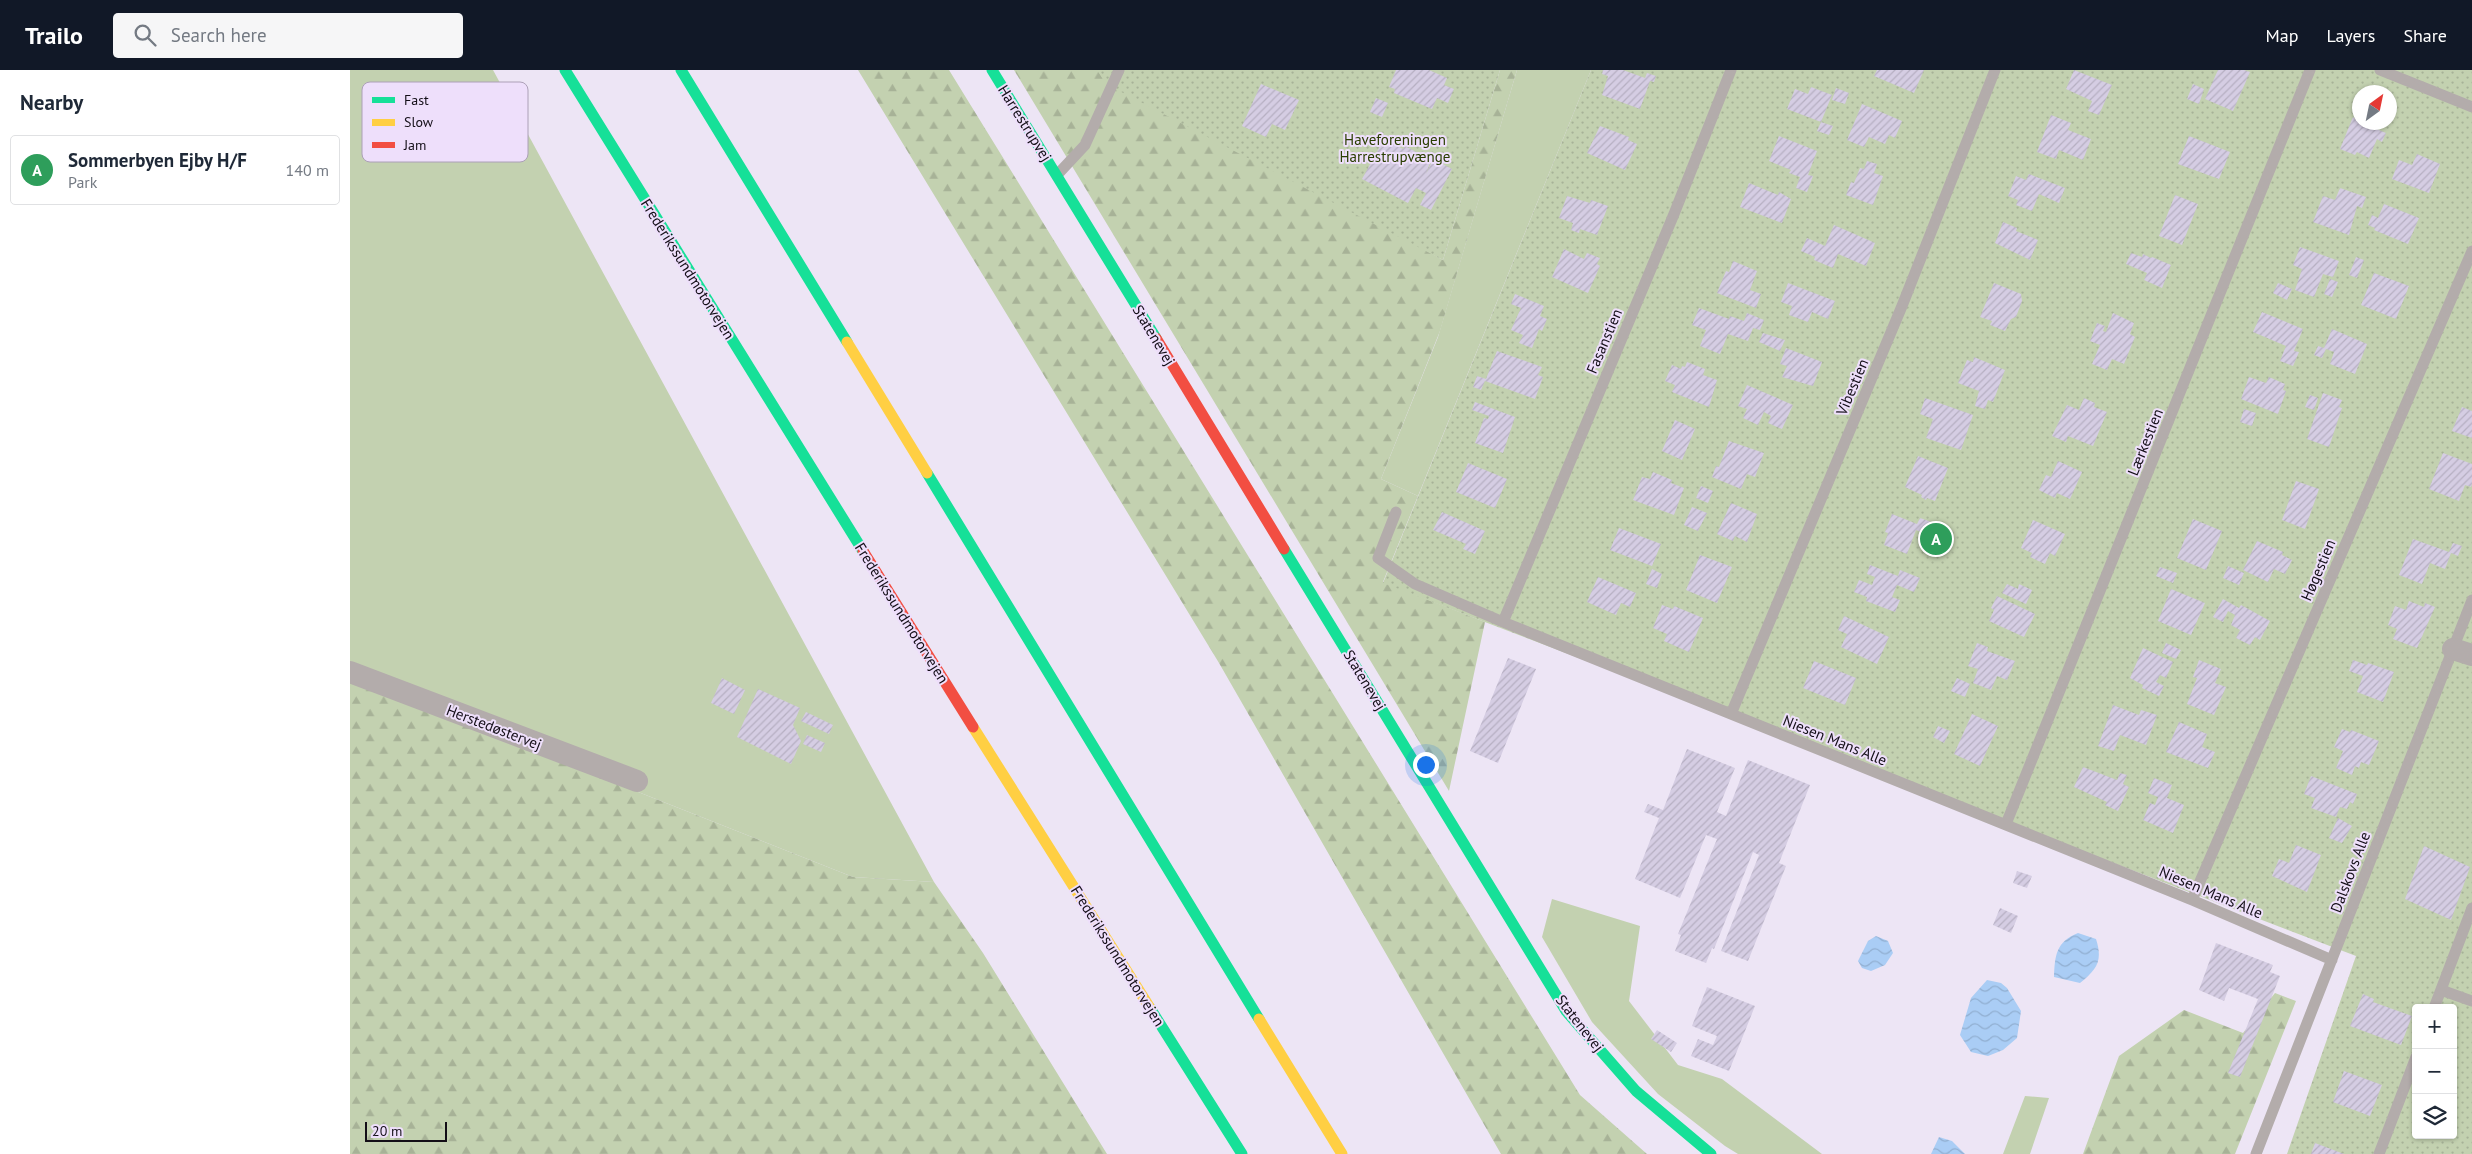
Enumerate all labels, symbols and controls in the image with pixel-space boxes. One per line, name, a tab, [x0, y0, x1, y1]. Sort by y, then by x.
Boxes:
search box	[113, 13, 463, 58]
text: Trailo	[25, 20, 83, 51]
icon: search	[131, 21, 159, 49]
text: Search here	[171, 23, 267, 47]
text: Map	[2266, 24, 2298, 47]
text: Layers	[2326, 24, 2375, 47]
text: Share	[2403, 24, 2447, 47]
street label: Harrestrupvej	[994, 81, 1056, 165]
legend	[362, 82, 528, 162]
north arrow	[2352, 85, 2397, 130]
text: Nearby	[20, 89, 83, 116]
text: Fast	[404, 91, 429, 109]
text: Slow	[404, 113, 434, 131]
park label: Haveforeningen Harrestrupvænge	[1340, 130, 1450, 166]
text: Jam	[403, 136, 426, 154]
text: Sommerbyen Ejby H/F	[68, 148, 247, 172]
text: A	[32, 160, 42, 180]
text: 140 m	[286, 160, 329, 180]
text: Park	[68, 172, 97, 192]
street label: Frederikssundmotorvejen	[637, 195, 739, 343]
street label: Statenevej	[1129, 301, 1179, 369]
street label: Fasanstien	[1582, 306, 1626, 376]
street label: Vibestien	[1831, 356, 1872, 419]
street label: Lærkestien	[2123, 406, 2167, 478]
pin: A	[1920, 520, 1952, 558]
street label: Høgestien	[2297, 536, 2339, 604]
street label: Frederikssundmotorvejen	[851, 539, 953, 687]
street label: Statenevej	[1340, 646, 1390, 714]
street label: Herstedøstervej	[444, 700, 544, 754]
street label: Niesen Mans Alle	[1780, 711, 1890, 769]
your location	[1413, 752, 1439, 778]
street label: Dalskovs Alle	[2326, 829, 2374, 915]
street label: Niesen Mans Alle	[2156, 862, 2266, 922]
street label: Frederikssundmotorvejen	[1067, 882, 1169, 1030]
street label: Statenevej	[1552, 991, 1608, 1055]
map controls	[2412, 1004, 2457, 1139]
button: +	[2412, 1004, 2457, 1049]
button: −	[2412, 1049, 2457, 1094]
button: layers	[2412, 1094, 2457, 1139]
scale bar	[365, 1119, 448, 1142]
text: 20 m	[372, 1122, 402, 1140]

